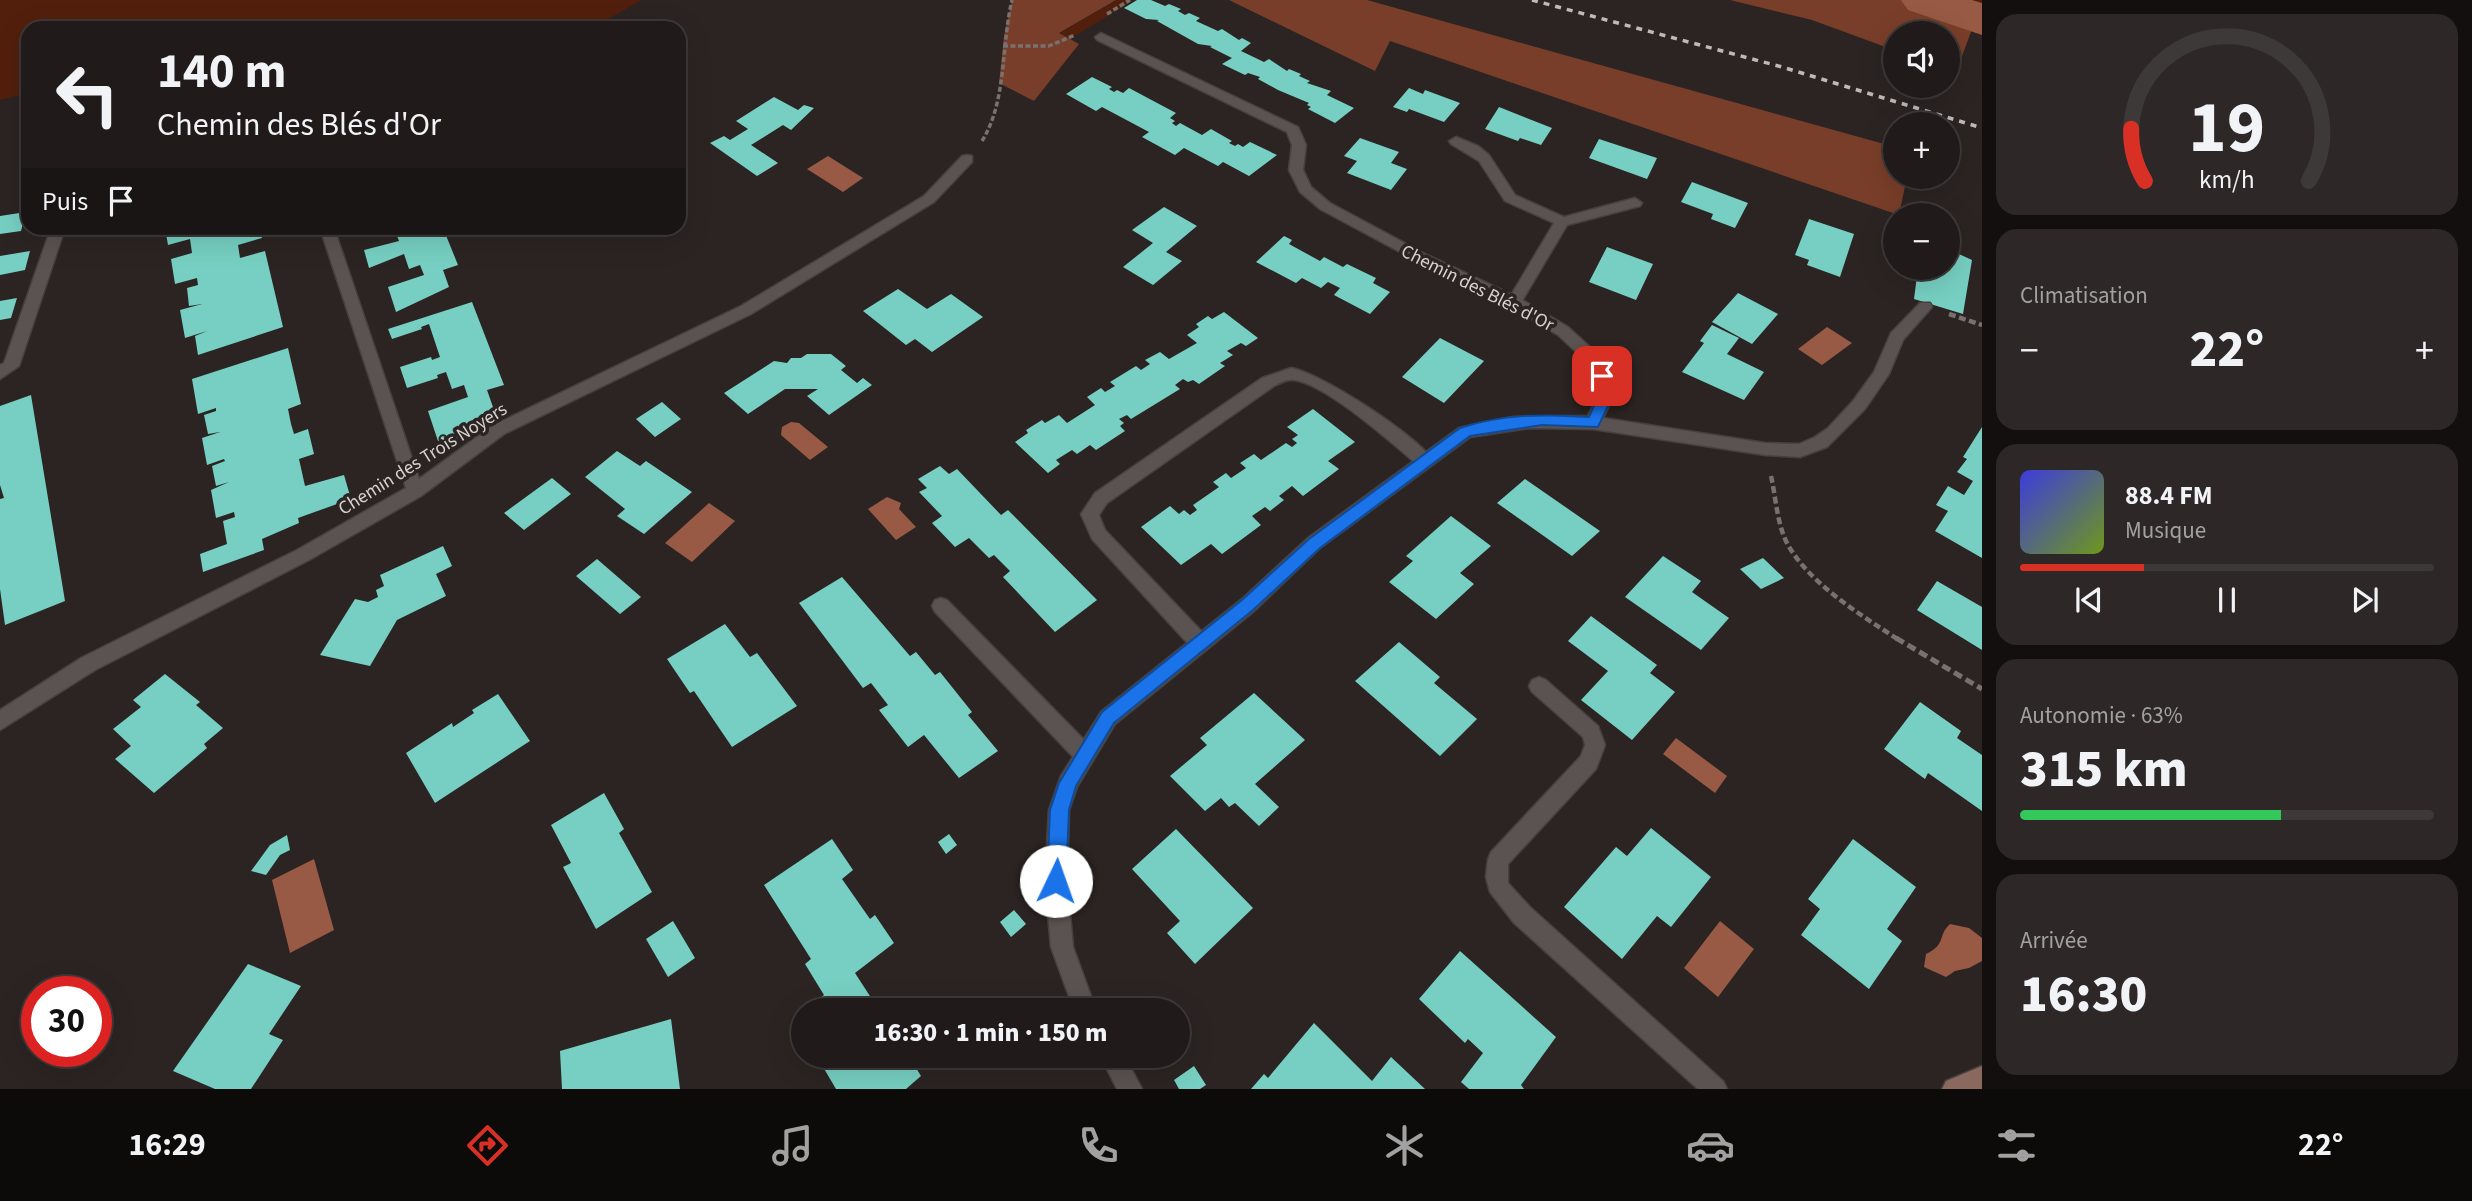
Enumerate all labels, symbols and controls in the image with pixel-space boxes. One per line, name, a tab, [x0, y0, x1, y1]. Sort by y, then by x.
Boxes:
map controls	[1883, 21, 1960, 280]
button: sound	[1883, 21, 1960, 98]
text: 140 m	[157, 37, 286, 107]
icon: left	[42, 49, 133, 140]
text: 19	[2189, 76, 2265, 180]
text: Chemin des Blés d'Or	[157, 102, 441, 148]
button: +	[1883, 112, 1960, 189]
text: km/h	[2199, 161, 2255, 197]
icon: arrive	[102, 182, 140, 220]
text: Puis	[42, 183, 88, 220]
button: −	[1883, 203, 1960, 280]
street label: Chemin des Blés d'Or	[1396, 238, 1559, 339]
text: Climatisation	[2020, 279, 2148, 312]
text: 22°	[2190, 313, 2264, 387]
text: −	[2020, 324, 2039, 378]
text: +	[2415, 324, 2434, 378]
pin	[1572, 346, 1632, 406]
icon: arrive	[1583, 357, 1621, 395]
street label: Chemin des Trois Noyers	[333, 396, 513, 522]
text: 88.4 FM	[2125, 477, 2213, 514]
text: Musique	[2125, 514, 2206, 547]
icon: previous	[2070, 581, 2108, 619]
icon: pause	[2208, 581, 2246, 619]
icon: next	[2346, 581, 2384, 619]
text: Autonomie · 63%	[2020, 699, 2183, 732]
text: 315 km	[2020, 733, 2188, 807]
position arrow	[1019, 844, 1093, 918]
text: Arrivée	[2020, 924, 2088, 957]
text: 16:30	[2020, 958, 2147, 1032]
speed limit sign: 30	[21, 976, 112, 1067]
text: 16:30 · 1 min · 150 m	[874, 1014, 1107, 1051]
icon: directions	[463, 1121, 512, 1170]
icon: music	[768, 1121, 817, 1170]
icon: phone	[1074, 1121, 1123, 1170]
icon: climate	[1380, 1121, 1429, 1170]
icon: car	[1686, 1121, 1735, 1170]
icon: filters	[1992, 1121, 2041, 1170]
text: 16:29	[128, 1122, 206, 1168]
text: 22°	[2298, 1122, 2343, 1168]

